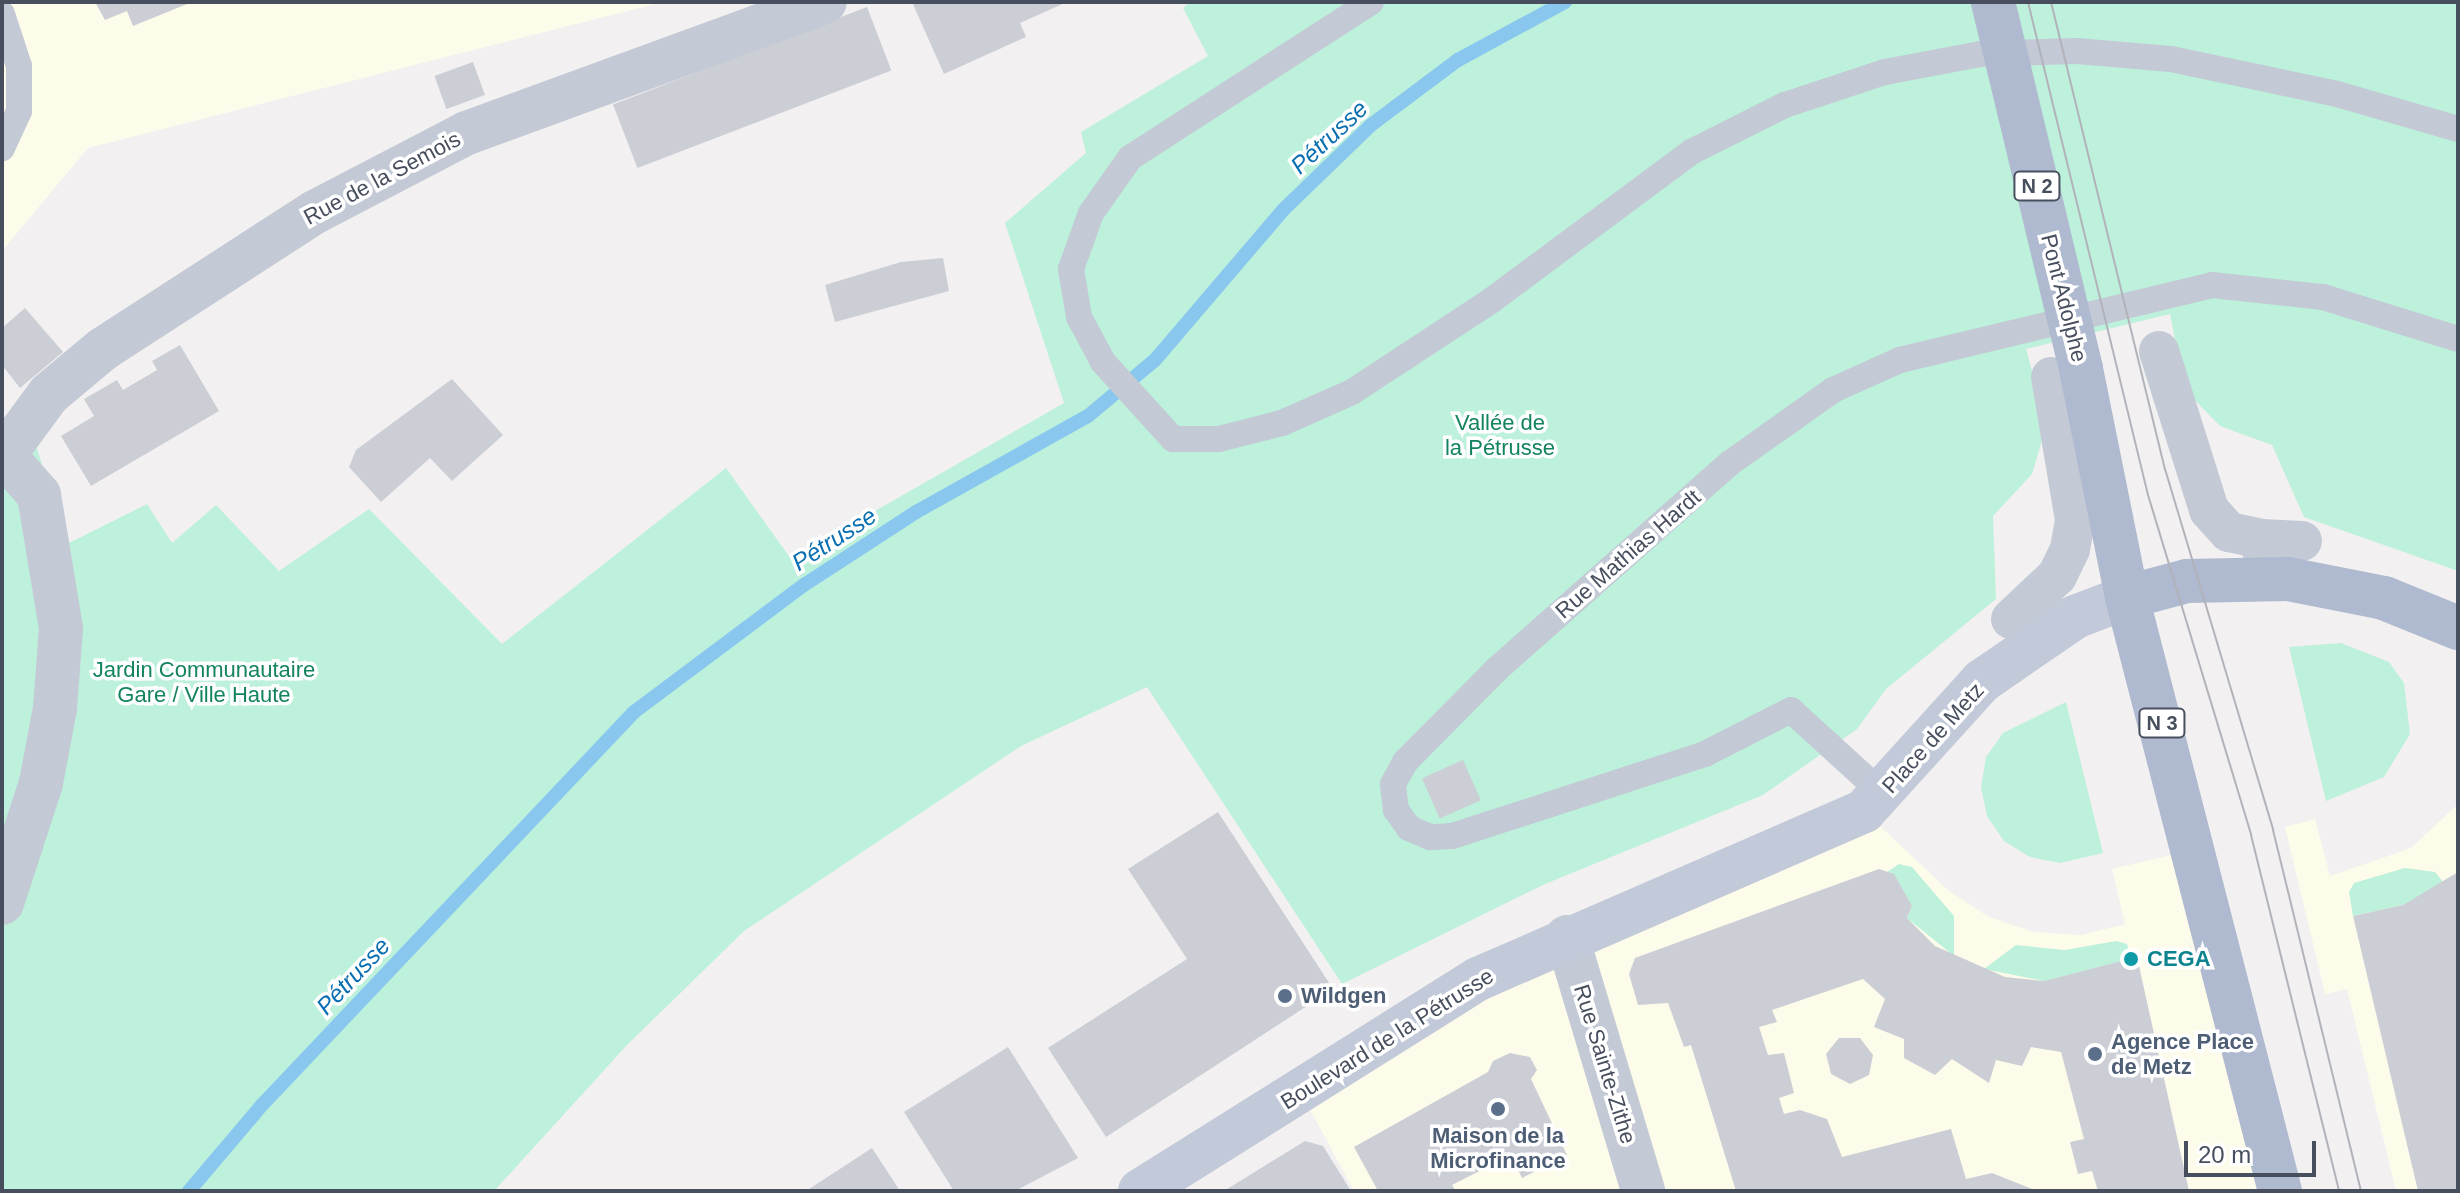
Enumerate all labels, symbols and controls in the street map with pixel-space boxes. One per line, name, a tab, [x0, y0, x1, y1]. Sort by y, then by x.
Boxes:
water label: Pétrusse	[1285, 94, 1373, 180]
street label: Rue de la Semois	[299, 126, 465, 230]
road number: N 2	[2013, 170, 2061, 202]
street label: Pont Adolphe	[2035, 231, 2093, 365]
park label: Vallée de la Pétrusse	[1445, 409, 1555, 460]
street label: Rue Mathias Hardt	[1550, 484, 1706, 624]
water label: Pétrusse	[786, 501, 882, 577]
park label: Jardin Communautaire Gare / Ville Haute	[93, 656, 315, 708]
street label: Place de Metz	[1877, 677, 1989, 799]
road number: N 3	[2138, 707, 2186, 739]
water label: Pétrusse	[310, 932, 396, 1020]
place label: CEGA	[2147, 946, 2211, 972]
marker: CEGA	[2122, 950, 2140, 968]
street label: Boulevard de la Pétrusse	[1276, 963, 1498, 1115]
street label: Rue Sainte-Zithe	[1568, 981, 1642, 1147]
place label: Wildgen	[1301, 983, 1386, 1009]
marker: Wildgen	[1276, 987, 1294, 1005]
place label: Agence Place de Metz	[2111, 1028, 2254, 1080]
marker: Agence Place de Metz	[2086, 1045, 2104, 1063]
marker: Maison de la Microfinance	[1489, 1100, 1507, 1118]
place label: Maison de la Microfinance	[1430, 1122, 1566, 1174]
scale bar	[2188, 1125, 2320, 1175]
text: 20 m	[2198, 1141, 2251, 1168]

